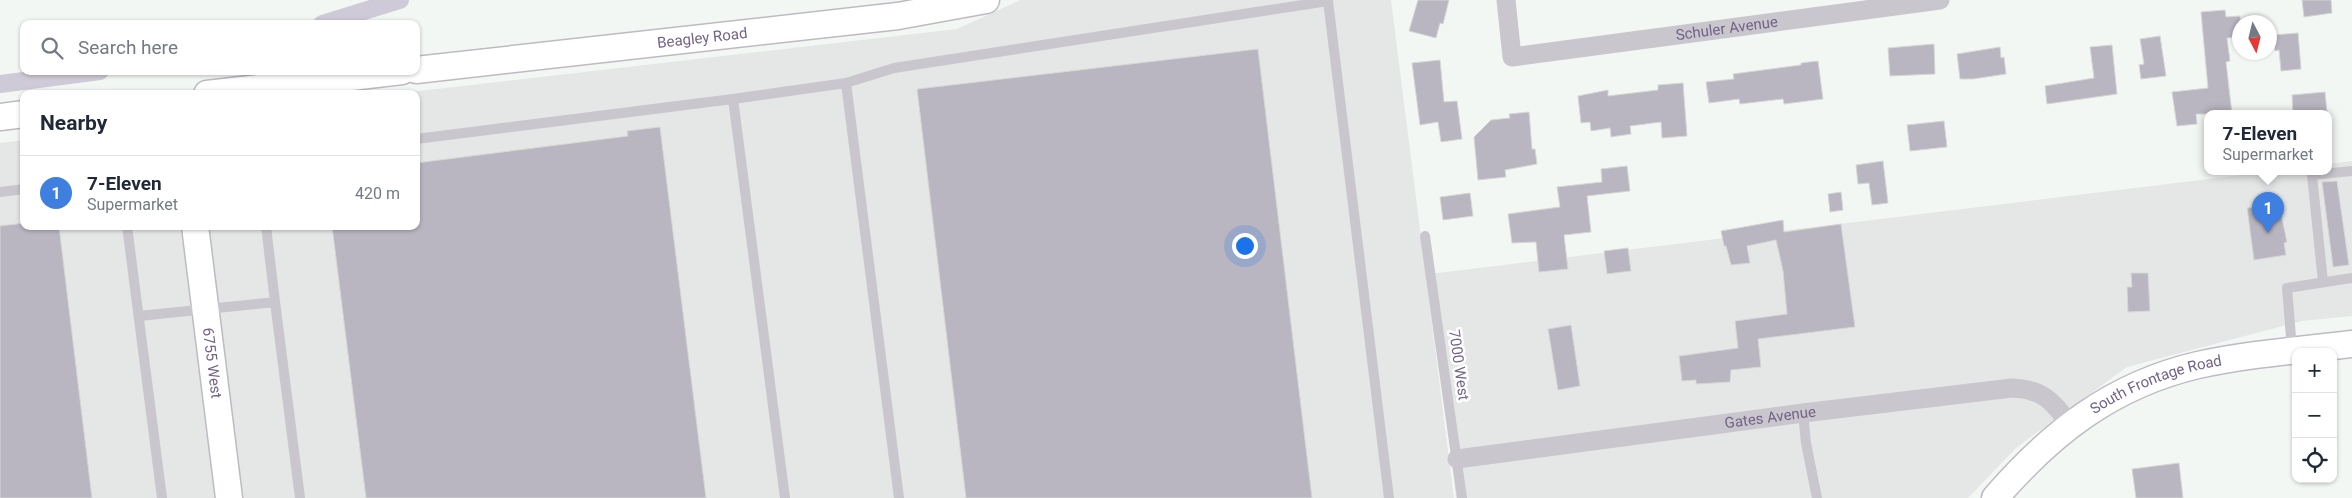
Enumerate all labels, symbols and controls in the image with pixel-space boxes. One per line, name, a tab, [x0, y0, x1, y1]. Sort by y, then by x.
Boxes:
street label: Schuler Avenue	[1675, 13, 1779, 44]
north arrow	[2232, 15, 2277, 60]
search box	[20, 20, 420, 75]
street label: Beagley Road	[656, 24, 748, 52]
icon: search	[38, 34, 66, 62]
text: Search here	[78, 36, 178, 59]
popup	[2204, 110, 2332, 175]
text: Nearby	[40, 111, 107, 135]
text: 7-Eleven	[2222, 122, 2297, 145]
text: Supermarket	[2222, 145, 2314, 164]
text: 7-Eleven	[87, 172, 162, 195]
text: 1	[51, 184, 61, 203]
text: 420 m	[355, 184, 400, 203]
pin: 1	[2252, 192, 2284, 233]
text: Supermarket	[87, 195, 178, 214]
your location	[1232, 233, 1258, 259]
street label: 6755 West	[199, 326, 225, 399]
street label: 7000 West	[1445, 329, 1473, 402]
map controls	[2292, 348, 2337, 483]
button: +	[2292, 348, 2337, 393]
street label: South Frontage Road	[2087, 351, 2223, 418]
button: −	[2292, 393, 2337, 438]
street label: Gates Avenue	[1724, 403, 1817, 432]
button: locate	[2292, 438, 2337, 483]

